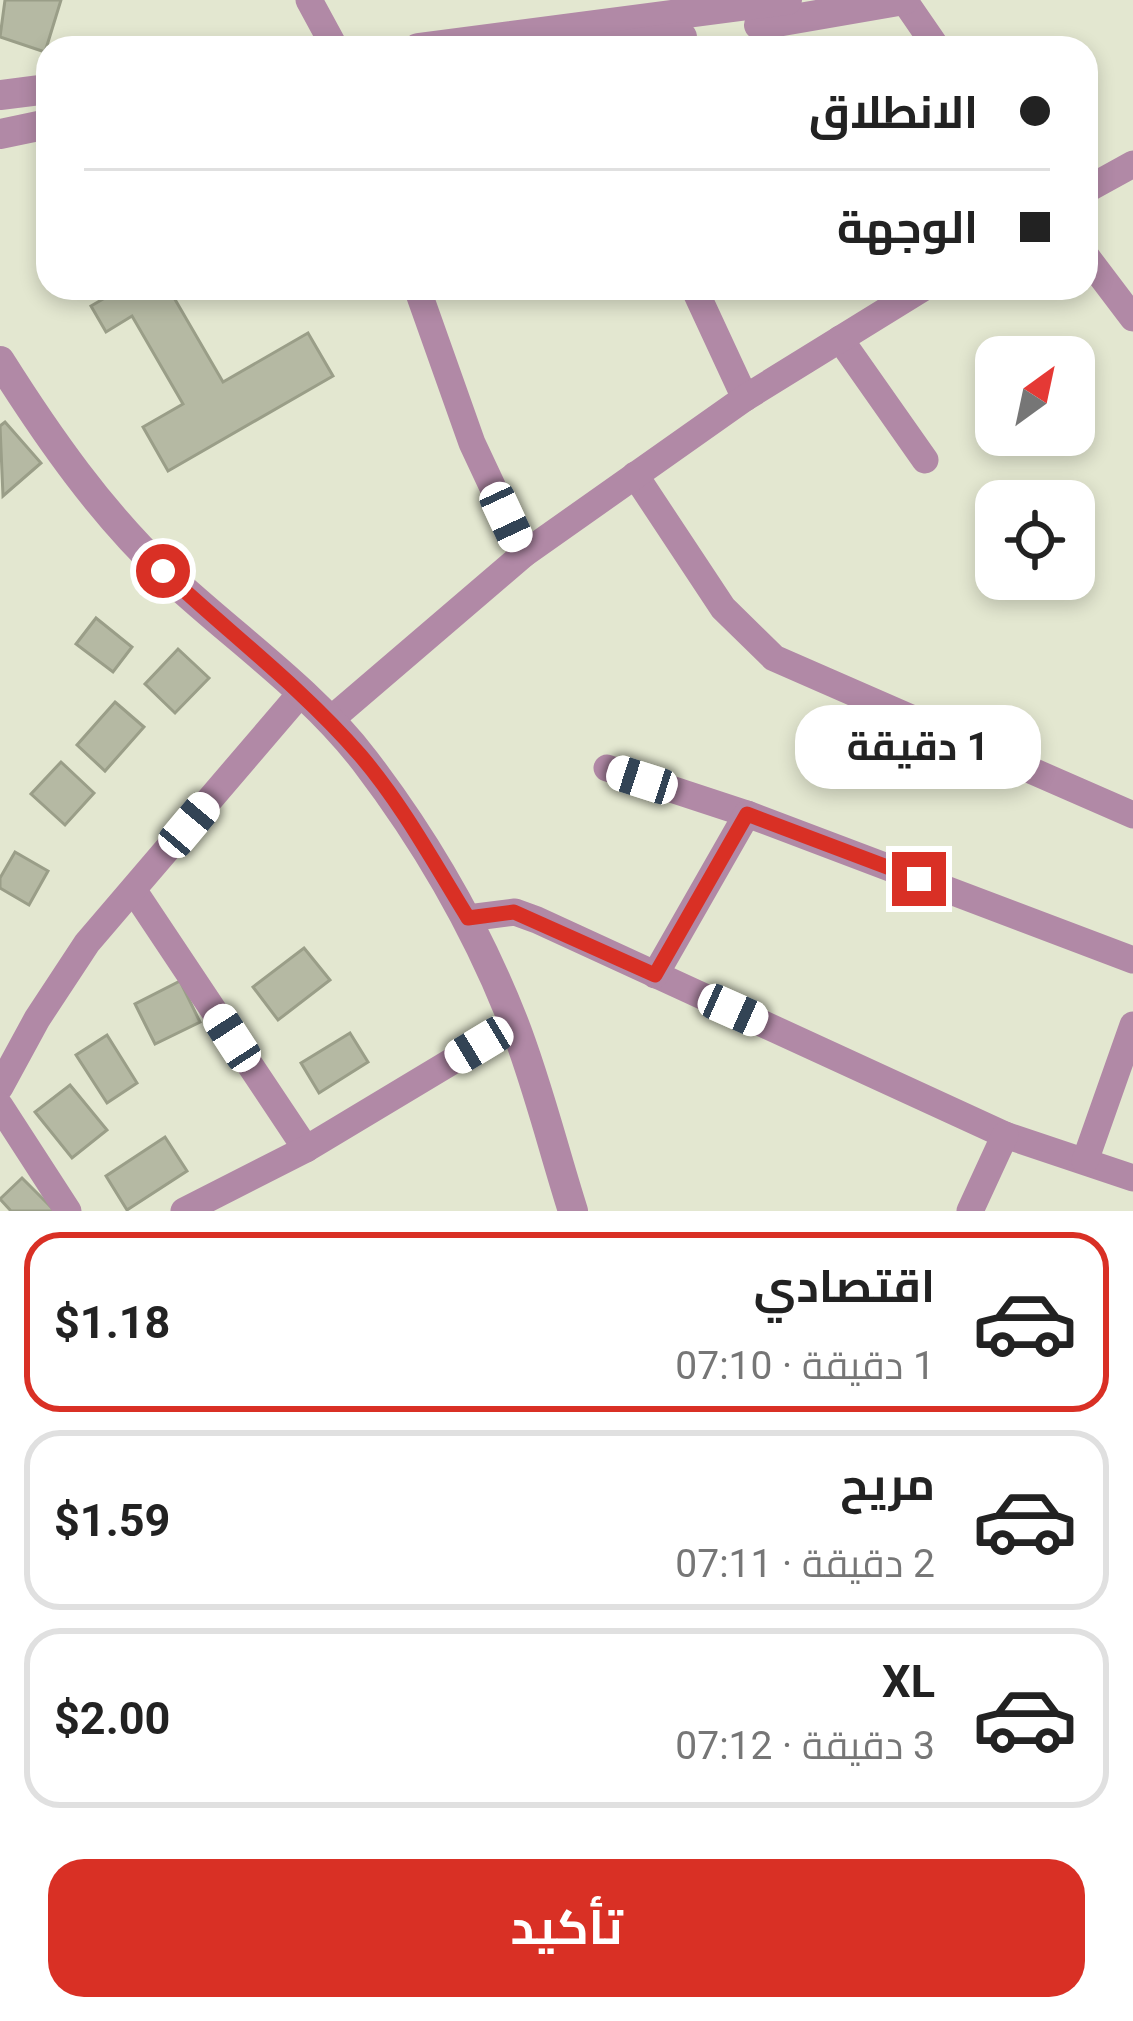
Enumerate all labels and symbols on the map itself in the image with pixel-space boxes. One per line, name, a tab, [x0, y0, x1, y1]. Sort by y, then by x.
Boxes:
north arrow	[975, 336, 1095, 456]
car	[474, 477, 538, 557]
route start	[136, 544, 190, 598]
callout: 1 دقيقة	[796, 705, 1042, 789]
car	[602, 752, 682, 808]
car	[152, 786, 226, 864]
route end	[892, 852, 946, 906]
car	[693, 979, 773, 1041]
car	[197, 998, 267, 1078]
car	[439, 1011, 519, 1079]

